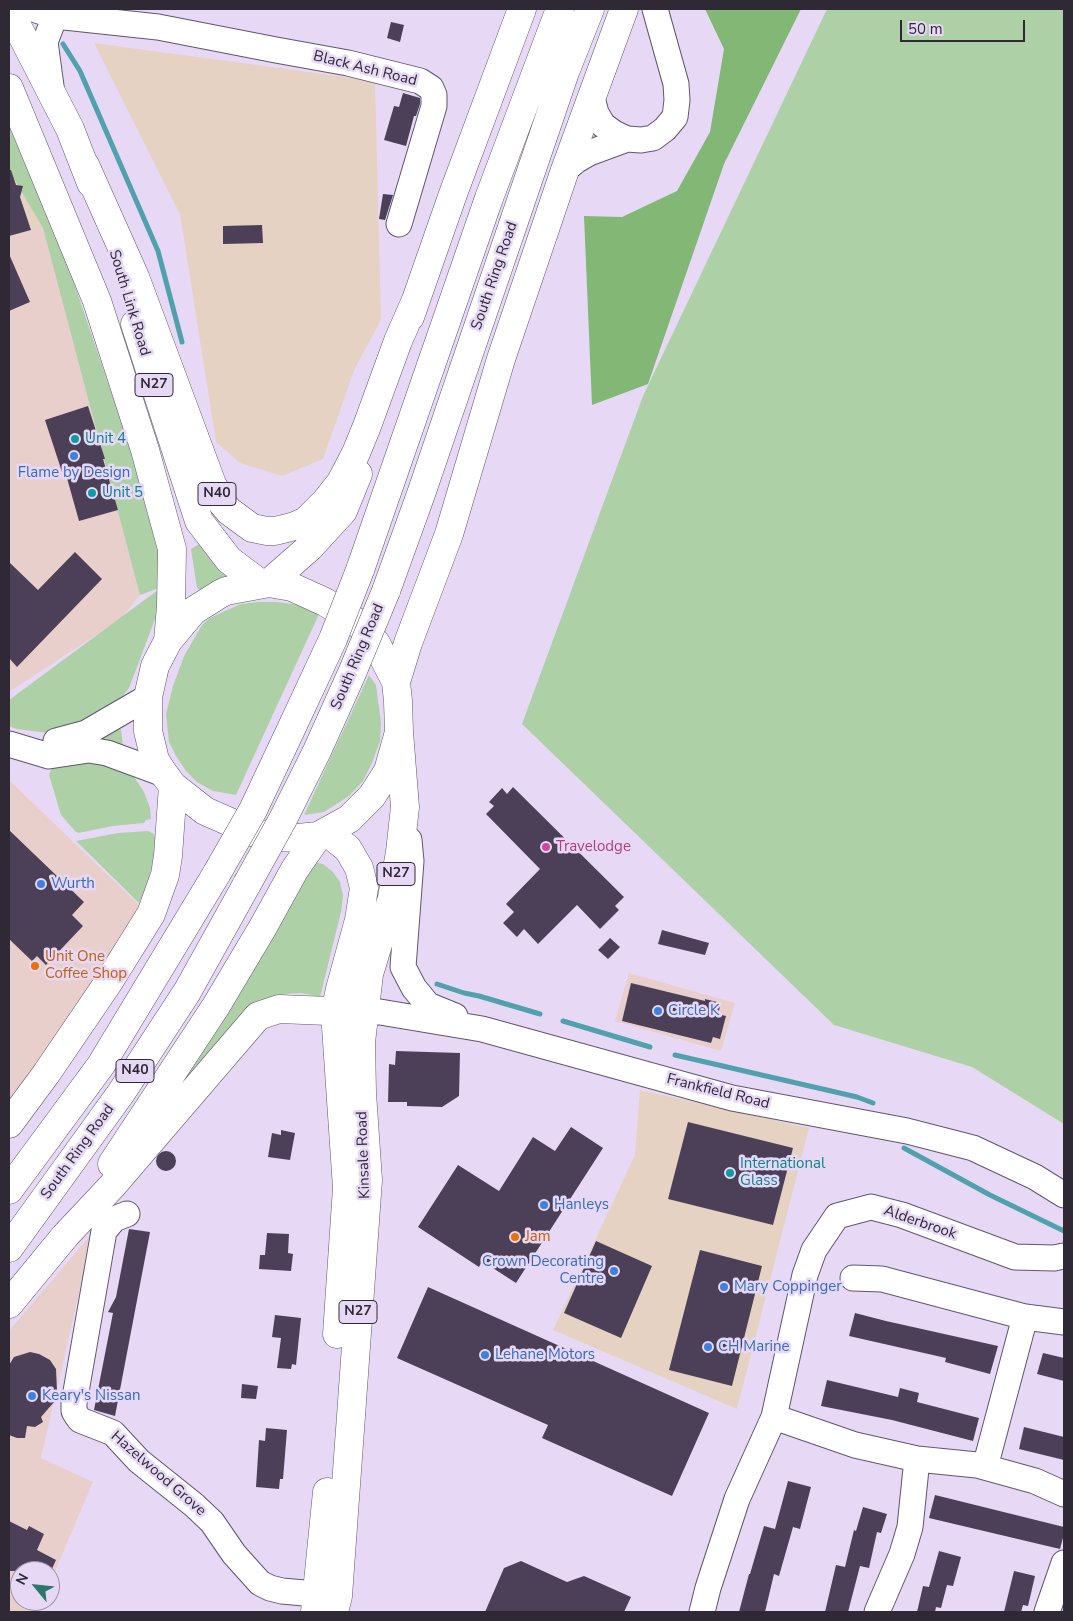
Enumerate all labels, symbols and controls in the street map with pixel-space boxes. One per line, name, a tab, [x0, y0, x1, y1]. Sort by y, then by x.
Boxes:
scale bar	[903, 10, 1028, 42]
text: 50 m	[908, 19, 943, 39]
street label: Black Ash Road	[311, 47, 419, 91]
street label: South Ring Road	[468, 220, 522, 332]
street label: South Link Road	[104, 248, 154, 358]
road number: N27	[135, 374, 173, 396]
place label: Unit 4	[85, 430, 126, 448]
marker: Unit 4	[69, 433, 81, 445]
marker: Flame by Design	[68, 450, 80, 462]
place label: Flame by Design	[18, 464, 130, 482]
road number: N40	[198, 482, 236, 506]
place label: Unit 5	[102, 484, 143, 502]
marker: Unit 5	[86, 487, 98, 499]
street label: South Ring Road	[328, 601, 388, 713]
place label: Travelodge	[556, 838, 631, 856]
marker: Travelodge	[540, 841, 552, 853]
road number: N27	[377, 862, 415, 886]
place label: Wurth	[51, 875, 95, 893]
marker: Wurth	[35, 878, 47, 890]
place label: Unit One Coffee Shop	[45, 948, 127, 983]
marker: Unit One Coffee Shop	[29, 960, 41, 972]
place label: Circle K	[668, 1002, 719, 1020]
marker: Circle K	[652, 1005, 664, 1017]
road number: N40	[116, 1060, 154, 1082]
street label: Frankfield Road	[665, 1070, 771, 1114]
street label: South Ring Road	[37, 1101, 119, 1203]
street label: Kinsale Road	[353, 1111, 375, 1199]
place label: International Glass	[740, 1155, 825, 1190]
marker: International Glass	[724, 1167, 736, 1179]
place label: Hanleys	[554, 1196, 609, 1214]
marker: Hanleys	[538, 1199, 550, 1211]
street label: Alderbrook	[881, 1202, 959, 1244]
place label: Jam	[525, 1228, 551, 1246]
marker: Jam	[509, 1231, 521, 1243]
place label: Crown Decorating Centre	[482, 1253, 604, 1288]
marker: Crown Decorating Centre	[608, 1265, 620, 1277]
place label: Mary Coppinger	[734, 1278, 842, 1296]
marker: Mary Coppinger	[718, 1281, 730, 1293]
road number: N27	[339, 1300, 377, 1324]
place label: CH Marine	[718, 1338, 789, 1356]
marker: CH Marine	[702, 1341, 714, 1353]
place label: Lehane Motors	[495, 1346, 595, 1364]
marker: Lehane Motors	[479, 1349, 491, 1361]
place label: Keary's Nissan	[42, 1387, 141, 1405]
marker: Keary's Nissan	[26, 1390, 38, 1402]
street label: Hazelwood Grove	[107, 1428, 209, 1520]
north arrow	[10, 1561, 60, 1611]
text: N	[11, 1570, 33, 1588]

